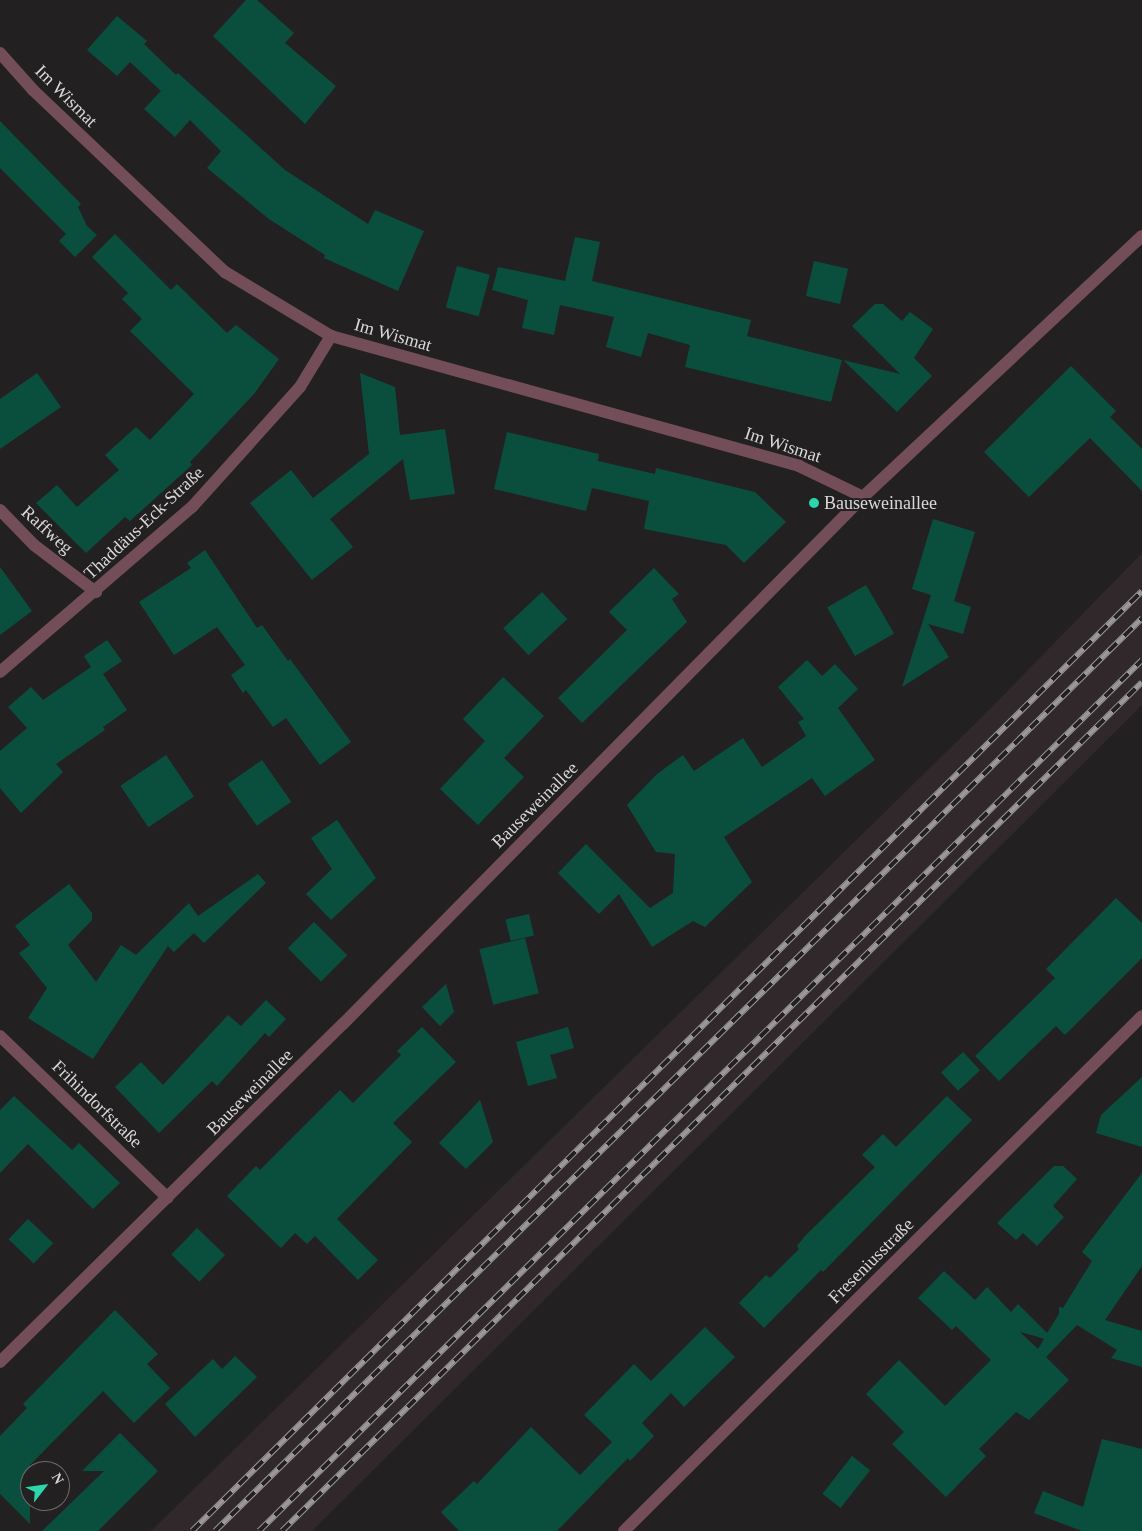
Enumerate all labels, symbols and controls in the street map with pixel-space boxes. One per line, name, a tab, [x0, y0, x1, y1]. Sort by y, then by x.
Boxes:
street label: Im Wismat	[30, 60, 102, 132]
street label: Im Wismat	[352, 314, 434, 356]
street label: Im Wismat	[742, 422, 824, 468]
street label: Thaddäus-Eck-Straße	[80, 462, 208, 584]
place label: Bauseweinallee	[824, 492, 937, 514]
marker: Bauseweinallee	[808, 497, 820, 509]
street label: Raffweg	[17, 501, 77, 559]
street label: Bauseweinallee	[487, 757, 583, 853]
street label: Bauseweinallee	[202, 1044, 298, 1140]
street label: Frihindorfstraße	[47, 1056, 147, 1152]
street label: Freseniusstraße	[824, 1214, 918, 1308]
north arrow	[20, 1461, 70, 1511]
text: N	[49, 1471, 67, 1487]

